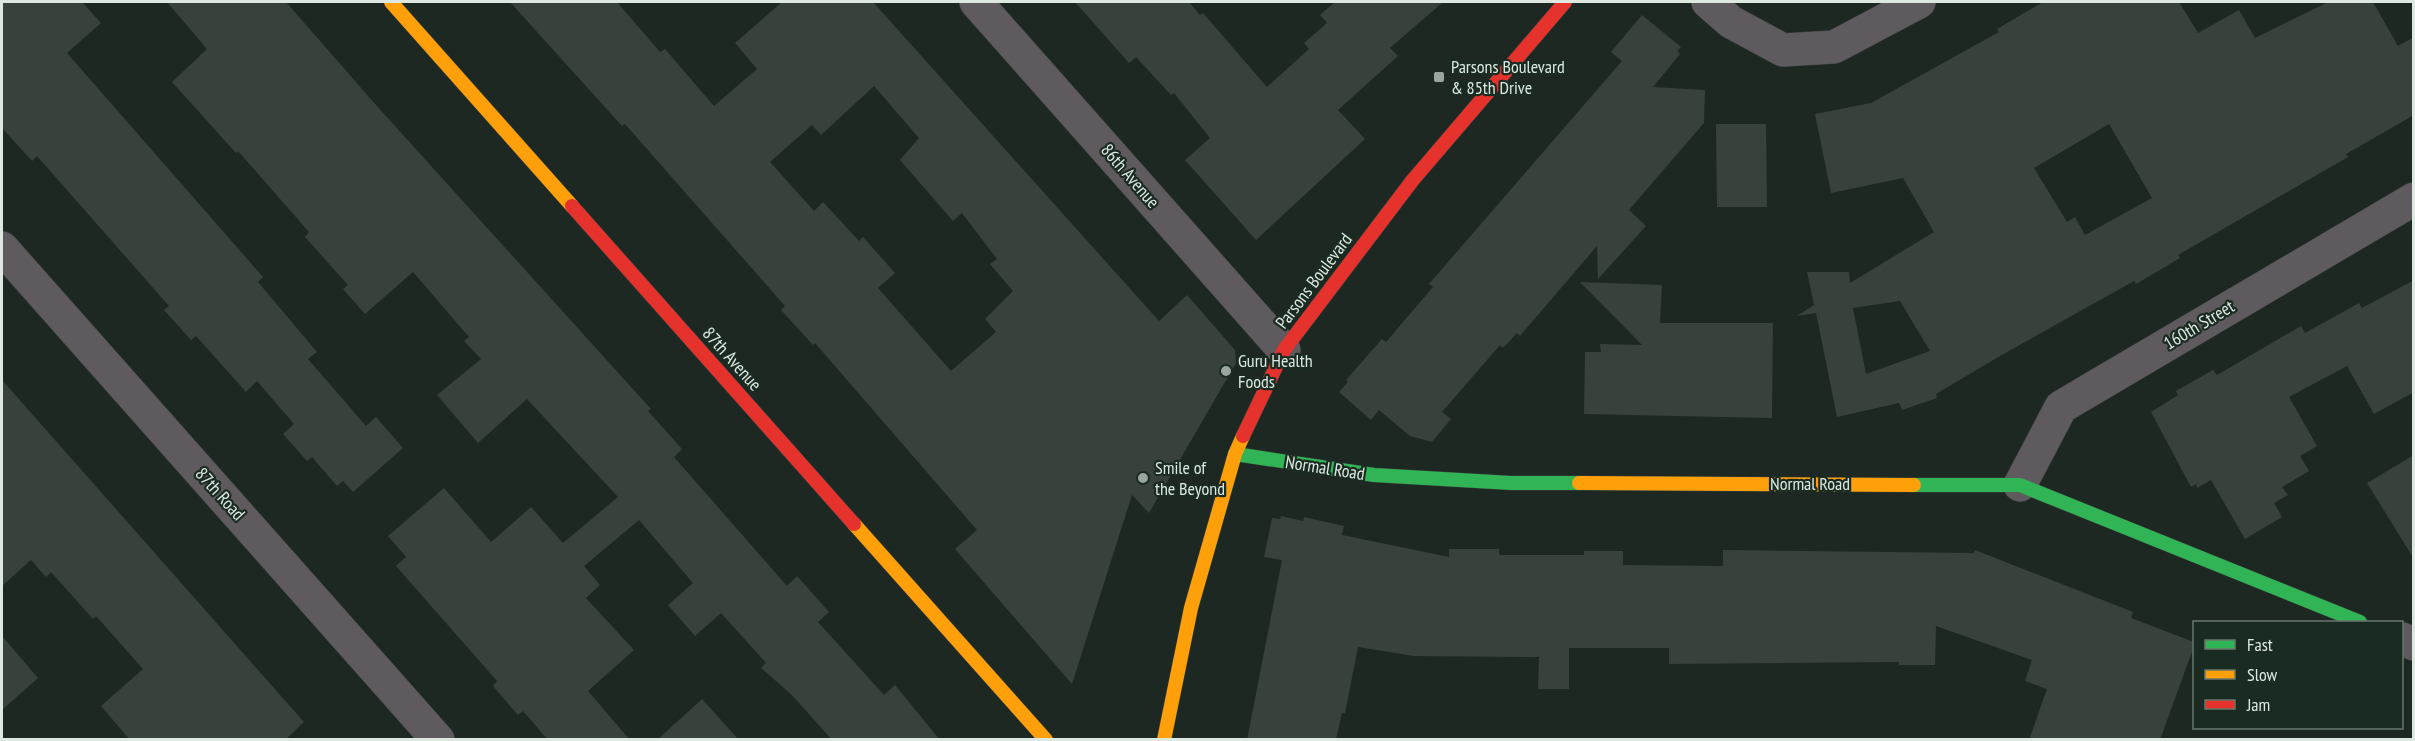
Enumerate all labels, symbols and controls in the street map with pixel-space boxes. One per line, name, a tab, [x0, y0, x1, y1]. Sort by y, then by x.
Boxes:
place label: Parsons Boulevard & 85th Drive	[1451, 55, 1565, 99]
marker: Parsons Boulevard & 85th Drive	[1432, 70, 1446, 84]
street label: 86th Avenue	[1096, 139, 1165, 213]
street label: Parsons Boulevard	[1270, 228, 1357, 333]
street label: 160th Street	[2159, 295, 2238, 355]
street label: 87th Avenue	[698, 322, 767, 395]
place label: Guru Health Foods	[1238, 349, 1313, 393]
marker: Guru Health Foods	[1219, 364, 1233, 378]
street label: Normal Road	[1284, 450, 1366, 485]
place label: Smile of the Beyond	[1155, 456, 1225, 500]
street label: 87th Road	[191, 462, 250, 525]
marker: Smile of the Beyond	[1136, 471, 1150, 485]
street label: Normal Road	[1770, 472, 1850, 495]
legend	[2193, 621, 2403, 729]
text: Fast	[2247, 633, 2273, 656]
text: Slow	[2247, 663, 2278, 686]
text: Jam	[2246, 693, 2270, 716]

